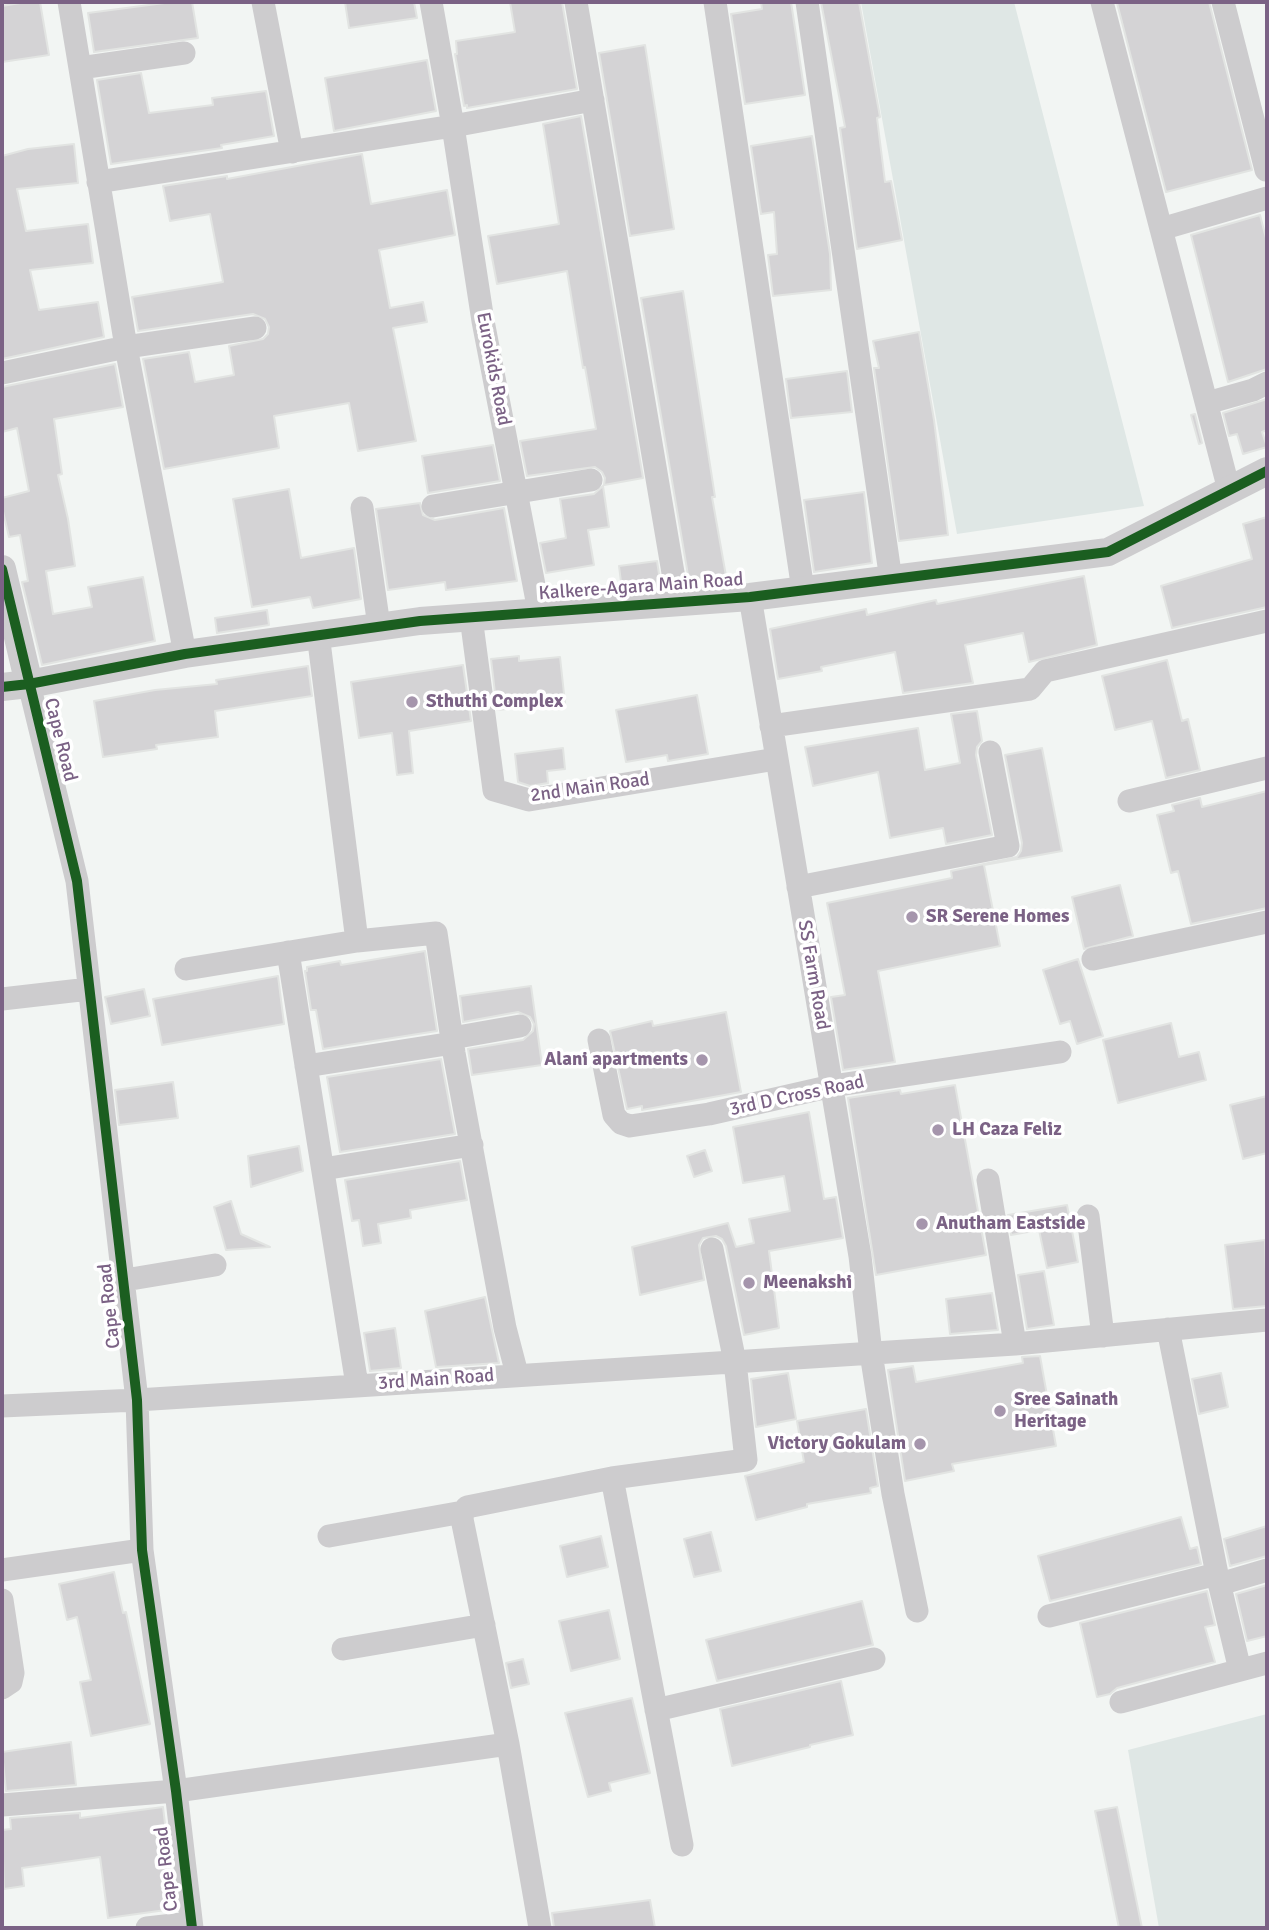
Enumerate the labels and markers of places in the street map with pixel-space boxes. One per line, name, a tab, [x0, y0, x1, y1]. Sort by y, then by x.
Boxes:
place label: Sthuthi Complex	[426, 691, 563, 713]
marker: Sthuthi Complex	[404, 694, 420, 710]
place label: SR Serene Homes	[926, 906, 1069, 928]
marker: SR Serene Homes	[904, 909, 920, 925]
place label: Alani apartments	[544, 1049, 688, 1071]
marker: Alani apartments	[694, 1052, 710, 1068]
place label: LH Caza Feliz	[952, 1119, 1062, 1141]
marker: LH Caza Feliz	[930, 1122, 946, 1138]
place label: Anutham Eastside	[936, 1213, 1086, 1235]
marker: Anutham Eastside	[914, 1216, 930, 1232]
place label: Meenakshi	[763, 1272, 852, 1294]
marker: Meenakshi	[741, 1275, 757, 1291]
place label: Sree Sainath Heritage	[1014, 1389, 1118, 1433]
marker: Sree Sainath Heritage	[992, 1403, 1008, 1419]
place label: Victory Gokulam	[768, 1433, 906, 1455]
marker: Victory Gokulam	[912, 1436, 928, 1452]

